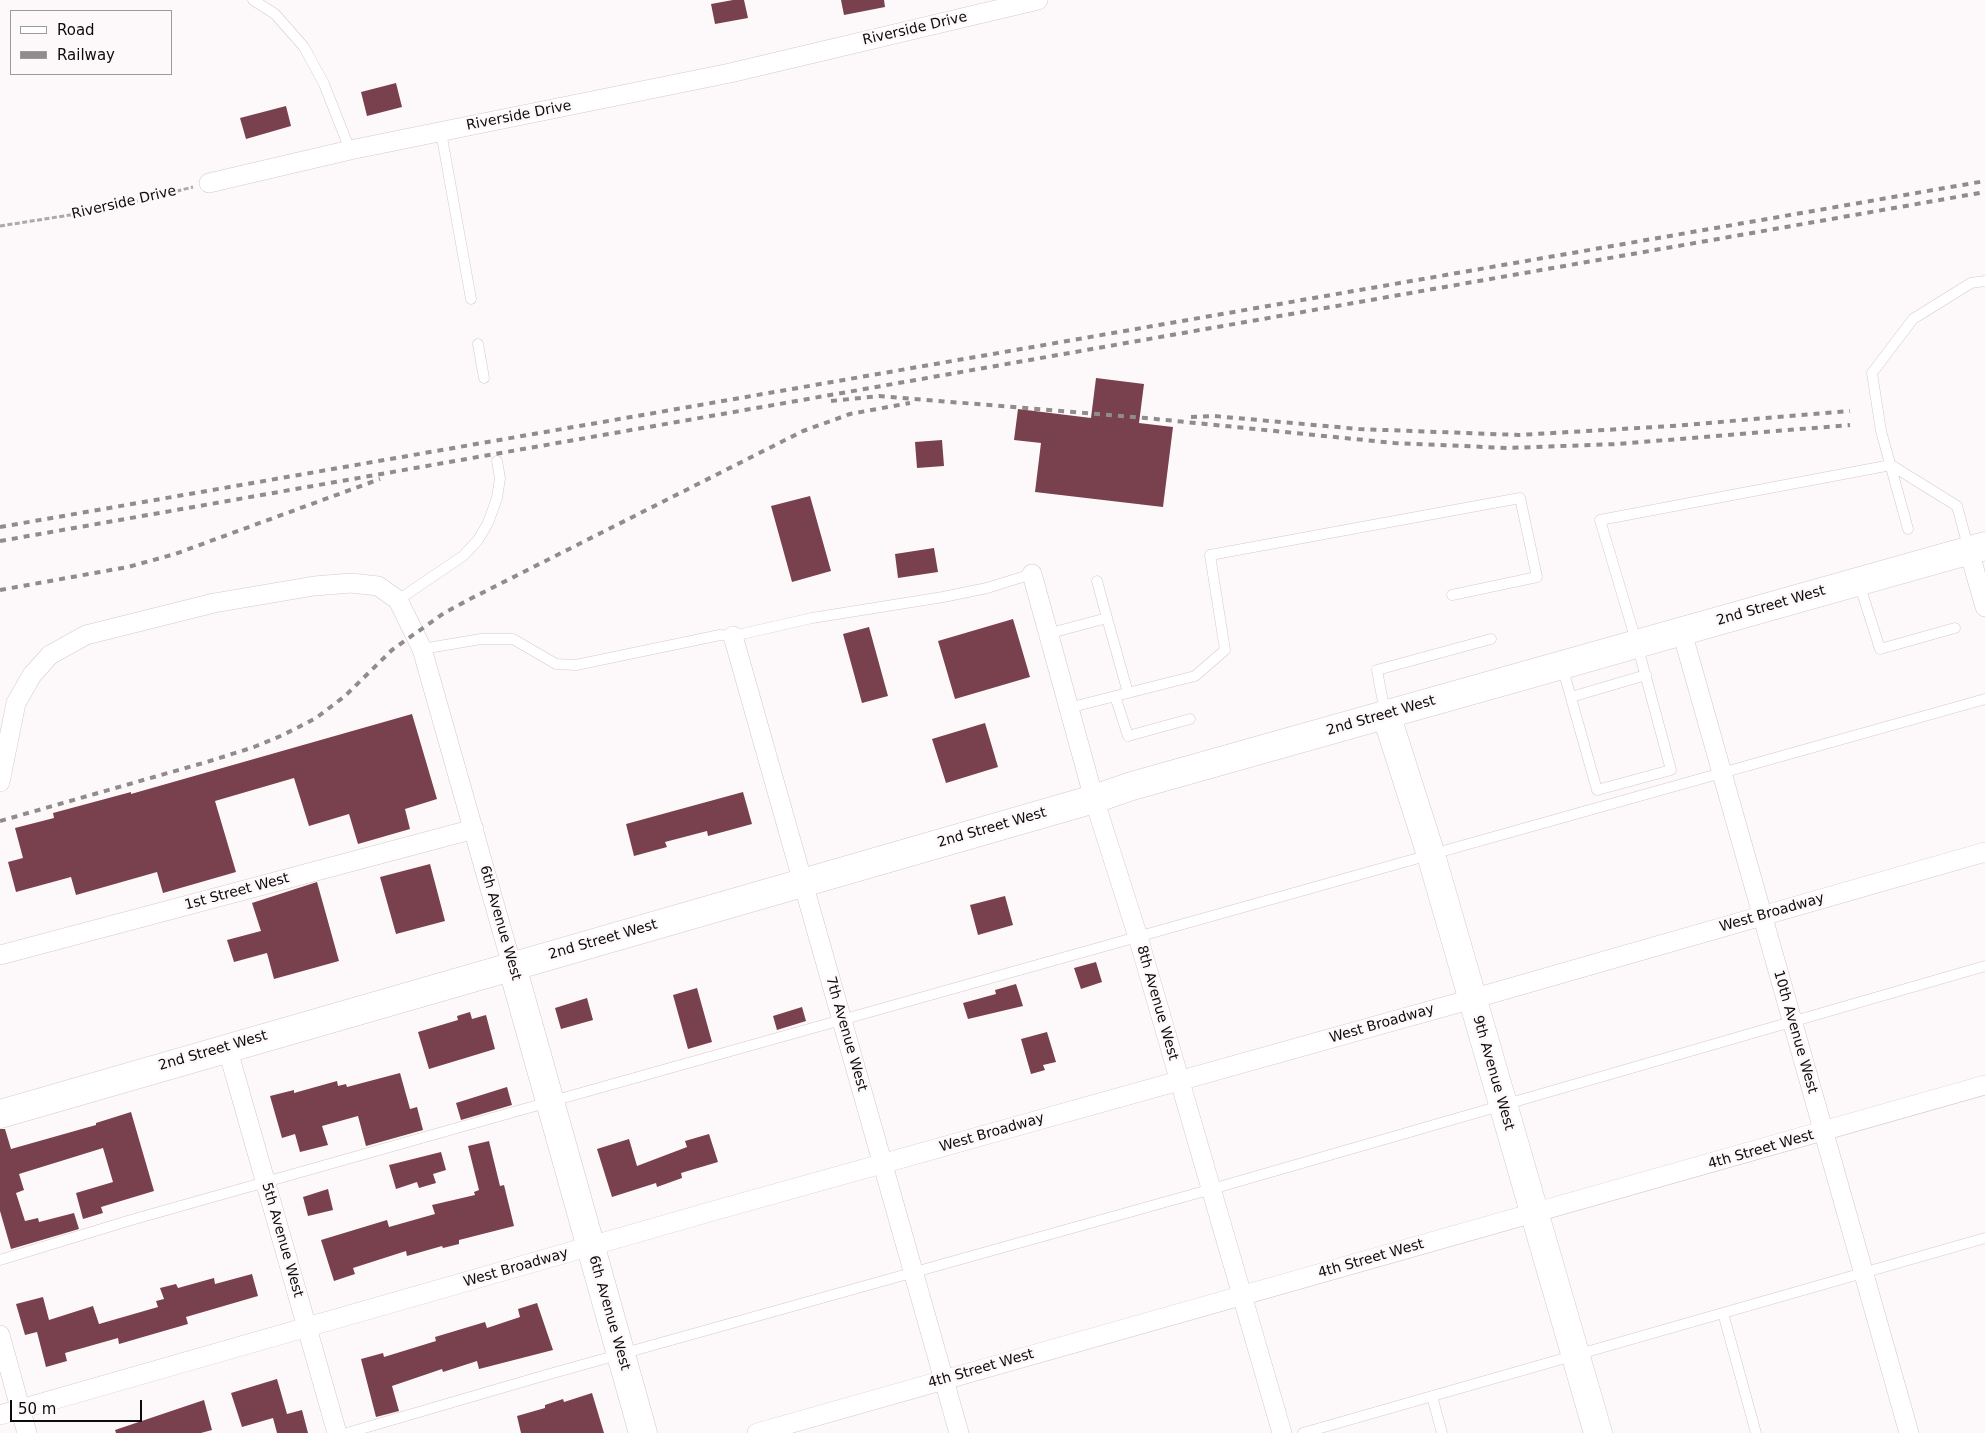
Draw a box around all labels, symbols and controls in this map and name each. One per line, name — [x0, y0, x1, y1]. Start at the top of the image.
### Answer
street label: Riverside Drive — [861, 9, 969, 49]
legend — [10, 10, 172, 75]
text: Road — [57, 21, 95, 39]
text: Railway — [57, 46, 115, 64]
street label: Riverside Drive — [465, 98, 573, 134]
street label: Riverside Drive — [70, 183, 178, 223]
street label: 2nd Street West — [1715, 582, 1827, 630]
street label: 2nd Street West — [1325, 692, 1437, 740]
street label: 2nd Street West — [936, 804, 1048, 852]
street label: 6th Avenue West — [476, 864, 524, 982]
street label: 1st Street West — [183, 870, 291, 914]
street label: West Broadway — [1718, 890, 1826, 936]
street label: 2nd Street West — [547, 916, 659, 964]
street label: 8th Avenue West — [1133, 944, 1181, 1062]
street label: 10th Avenue West — [1769, 968, 1821, 1096]
street label: 7th Avenue West — [822, 975, 870, 1093]
street label: West Broadway — [1328, 1001, 1436, 1047]
street label: 9th Avenue West — [1469, 1014, 1517, 1132]
street label: 2nd Street West — [157, 1027, 269, 1075]
street label: West Broadway — [938, 1110, 1046, 1156]
street label: 4th Street West — [1706, 1127, 1816, 1173]
street label: 5th Avenue West — [258, 1181, 306, 1299]
street label: 4th Street West — [1316, 1236, 1426, 1282]
street label: West Broadway — [462, 1245, 570, 1291]
street label: 6th Avenue West — [585, 1254, 633, 1372]
street label: 4th Street West — [926, 1346, 1036, 1392]
scale bar — [12, 1390, 145, 1422]
text: 50 m — [18, 1400, 56, 1418]

